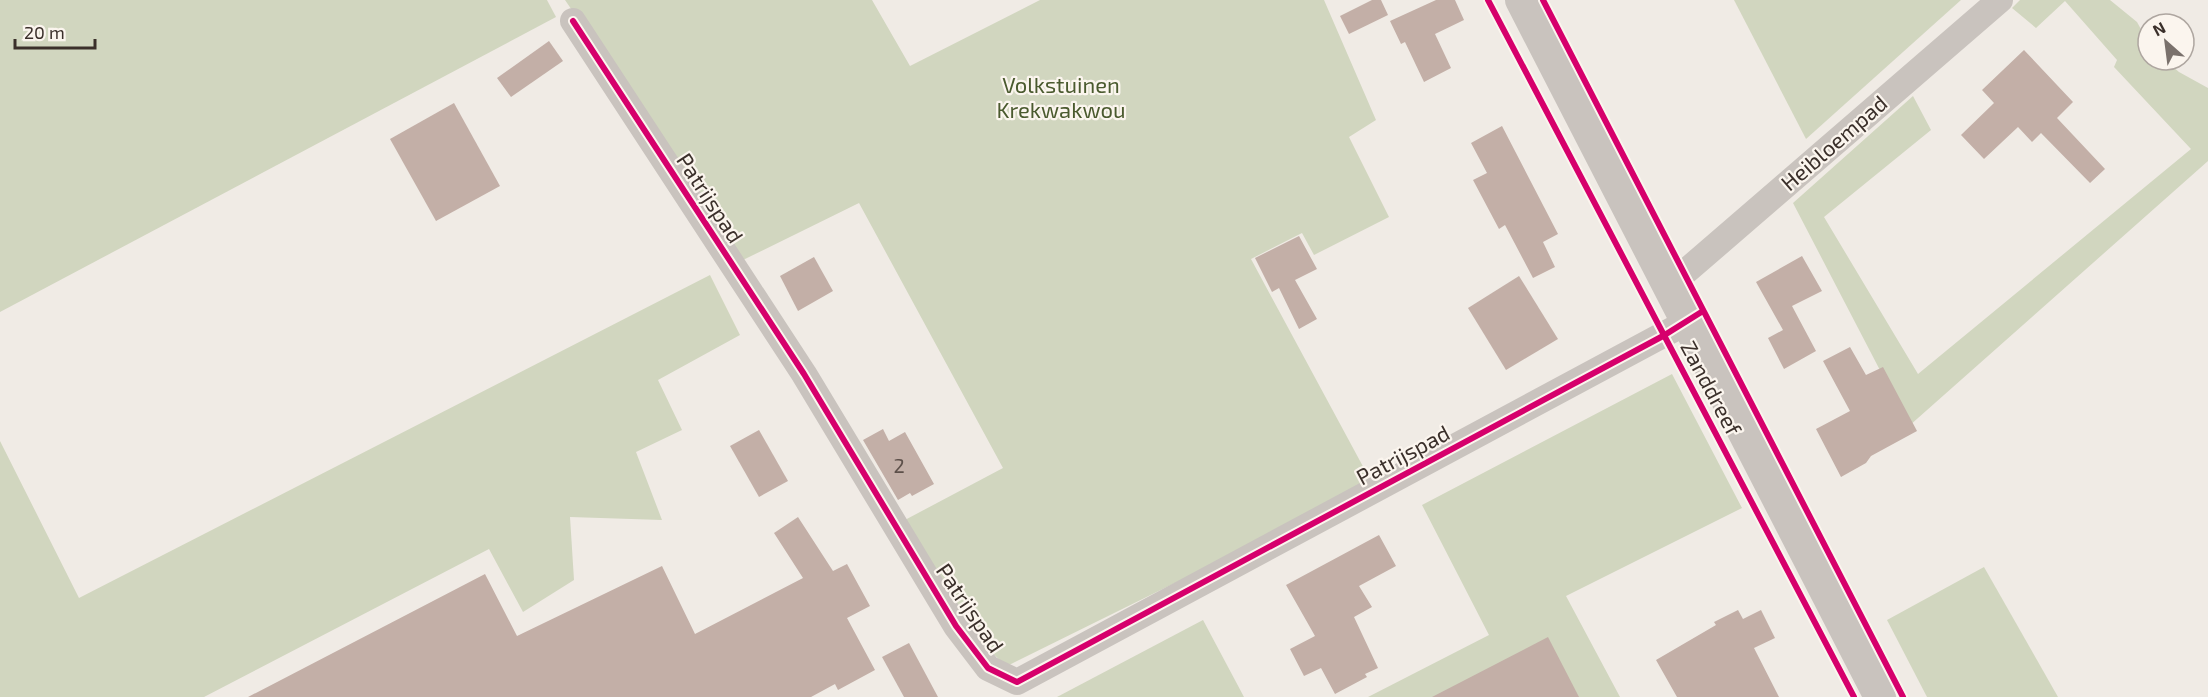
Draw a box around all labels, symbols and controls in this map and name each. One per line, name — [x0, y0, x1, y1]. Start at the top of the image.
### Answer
scale bar — [15, 12, 94, 50]
north arrow — [2136, 12, 2196, 72]
text: N — [2149, 17, 2168, 39]
text: 20 m — [24, 21, 65, 43]
park label: Volkstuinen Krekwakwou — [997, 71, 1126, 122]
street label: Heibloempad — [1775, 89, 1892, 195]
street label: Patrijspad — [671, 148, 749, 248]
street label: Zanddreef — [1676, 336, 1748, 440]
street label: Patrijspad — [1352, 419, 1454, 490]
house number: 2 — [893, 453, 905, 477]
street label: Patrijspad — [931, 558, 1010, 657]

